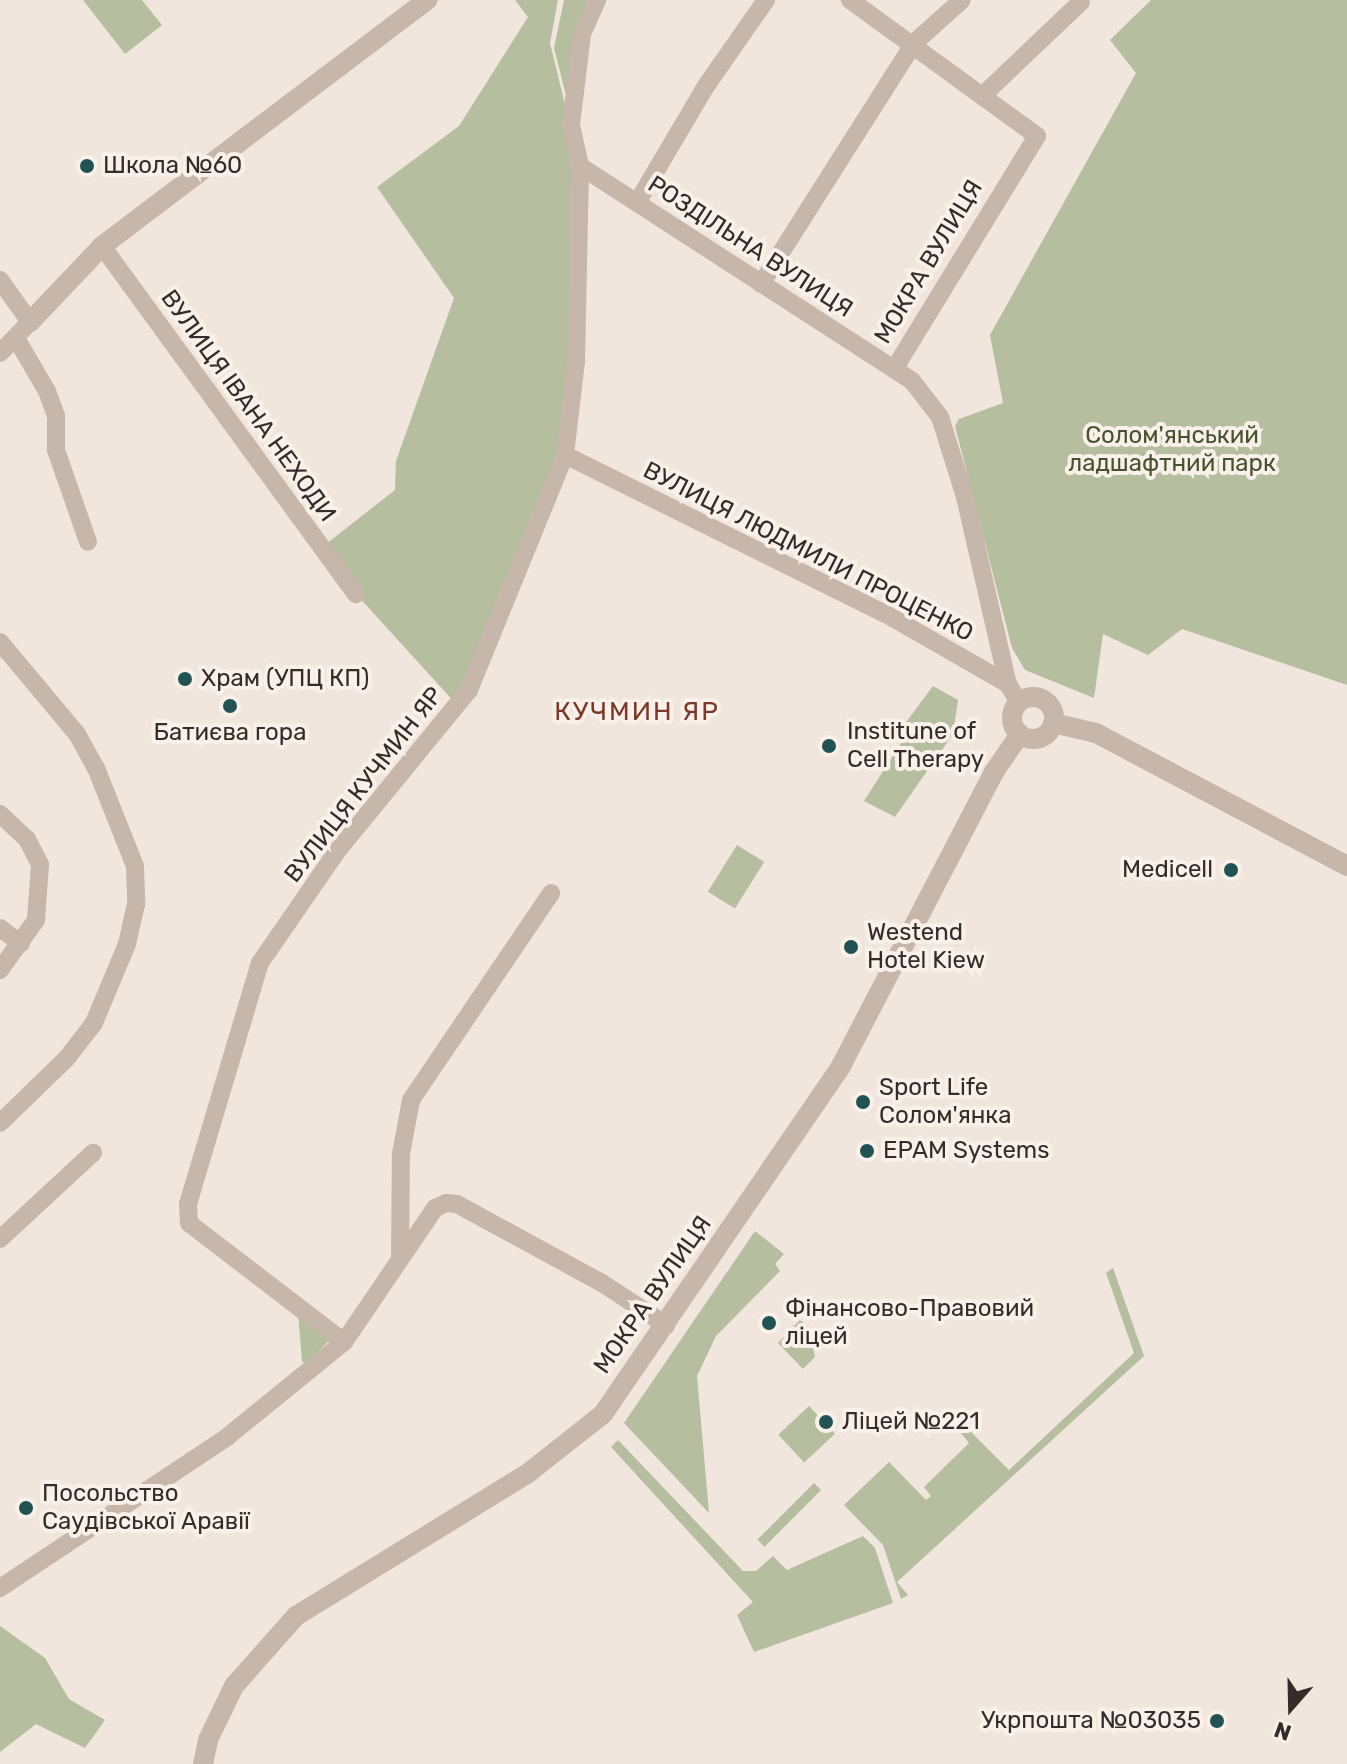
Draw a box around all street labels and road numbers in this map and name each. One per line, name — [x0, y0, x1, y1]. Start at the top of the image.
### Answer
street label: РОЗДІЛЬНА ВУЛИЦЯ — [642, 170, 858, 324]
street label: МОКРА ВУЛИЦЯ — [869, 175, 989, 349]
street label: ВУЛИЦЯ ІВАНА НЕХОДИ — [154, 285, 342, 527]
street label: ВУЛИЦЯ ЛЮДМИЛИ ПРОЦЕНКО — [638, 456, 978, 648]
street label: ВУЛИЦЯ КУЧМИН ЯР — [279, 682, 449, 888]
street label: МОКРА ВУЛИЦЯ — [588, 1211, 718, 1379]

